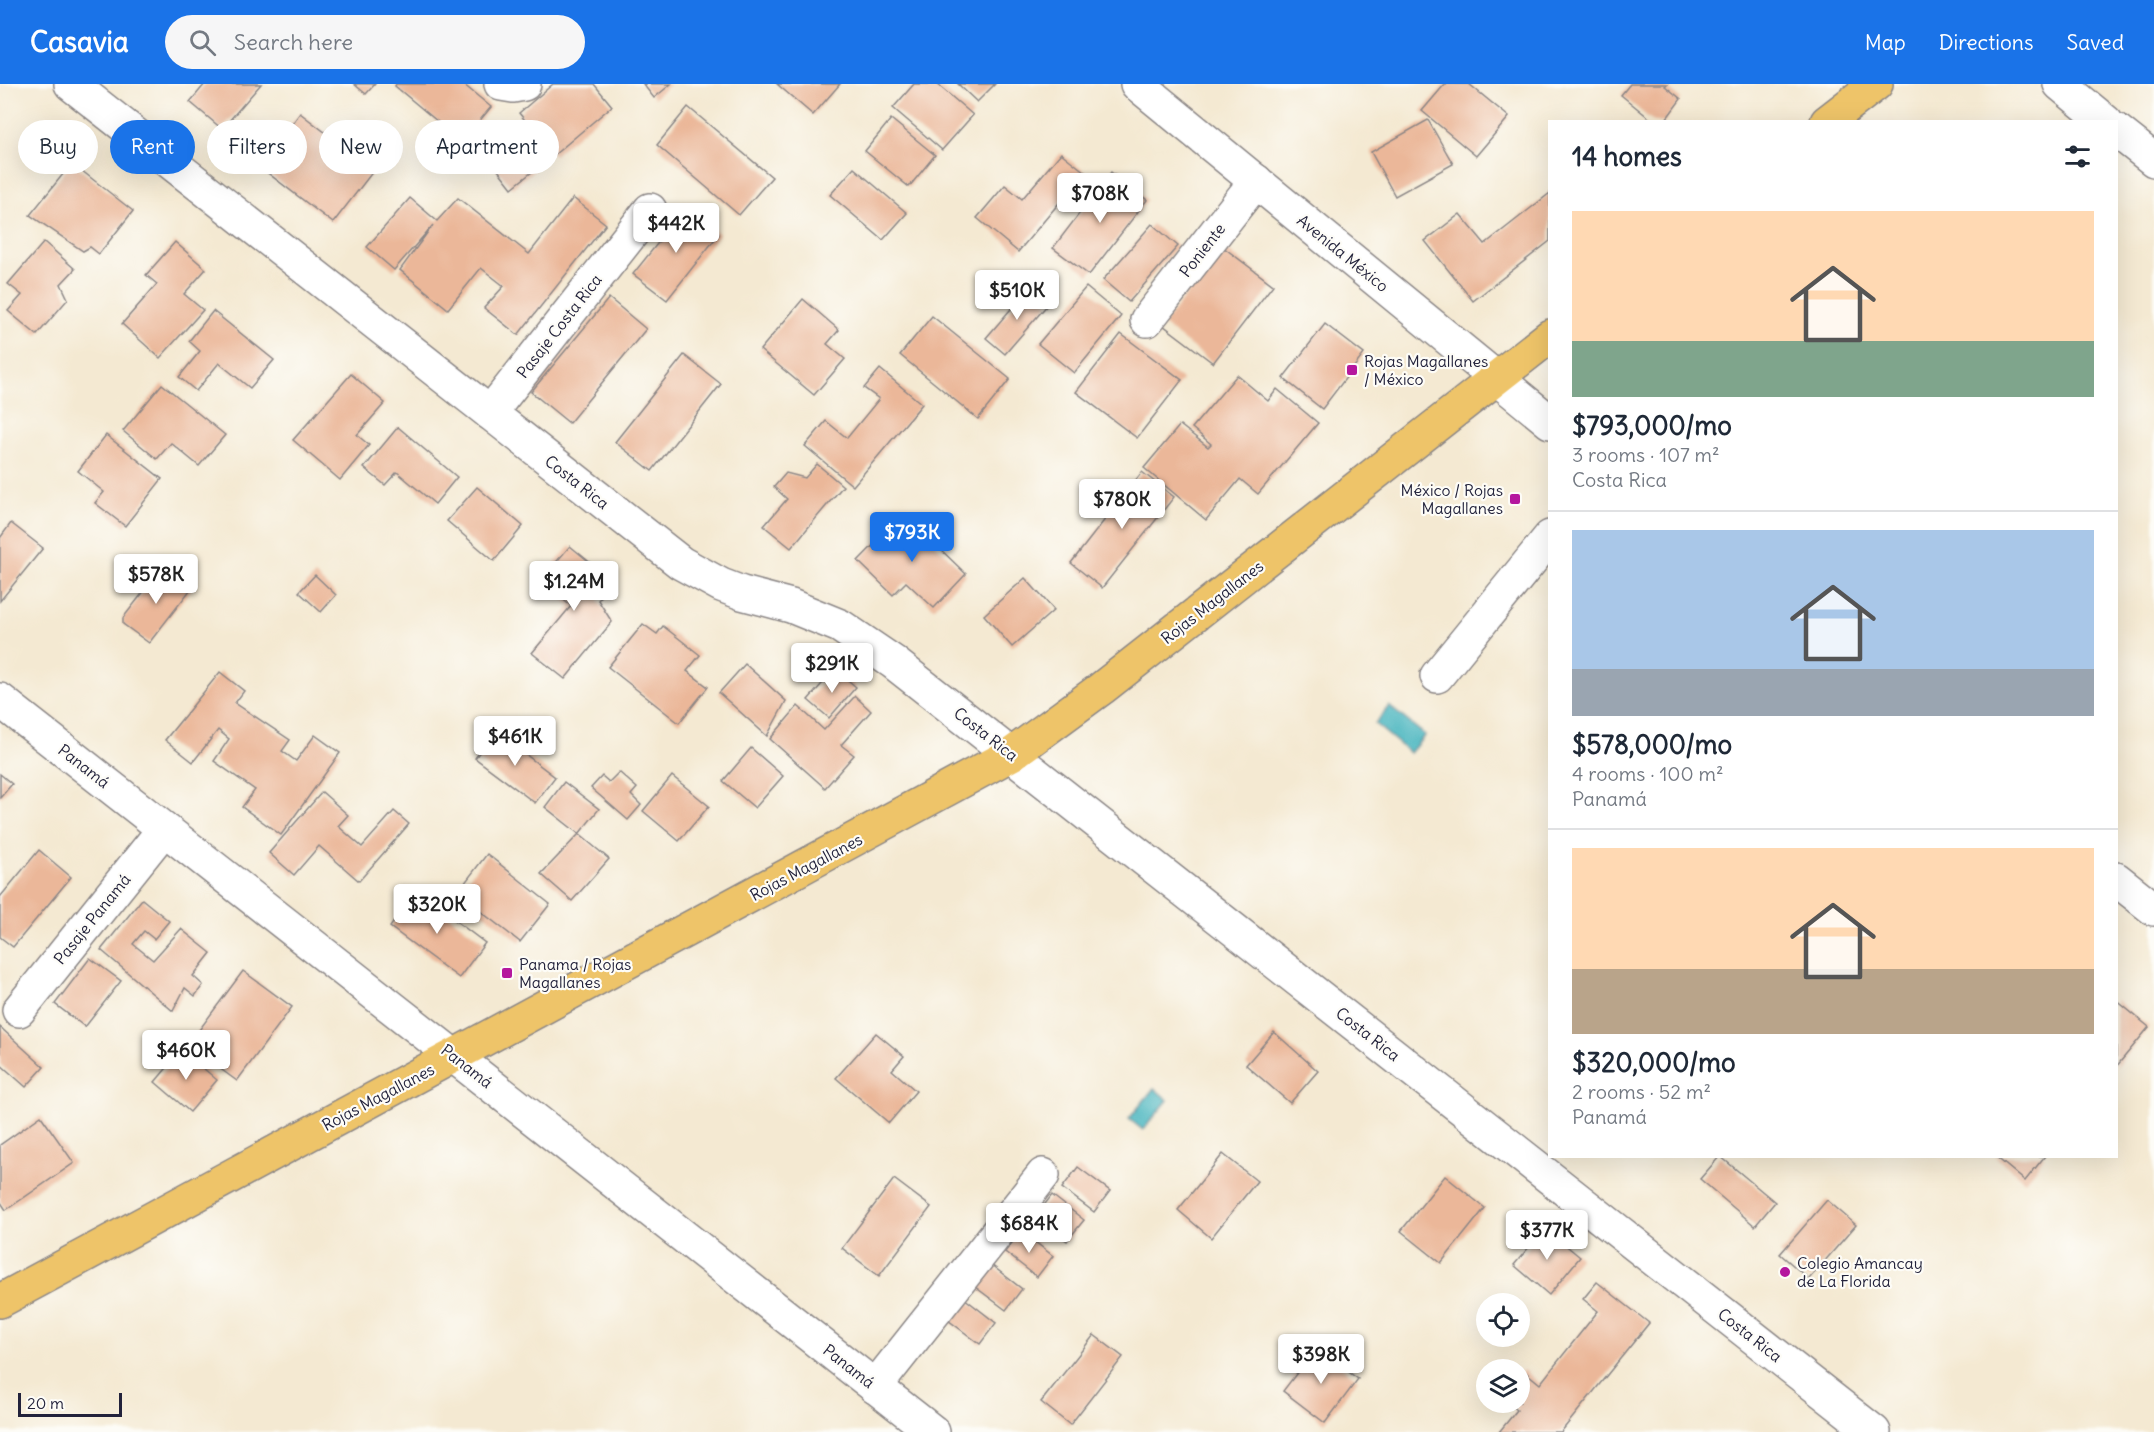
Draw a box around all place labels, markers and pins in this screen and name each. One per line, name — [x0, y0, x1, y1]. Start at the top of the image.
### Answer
pin: $708K — [1058, 173, 1142, 224]
pin: $442K — [634, 203, 718, 254]
pin: $510K — [975, 270, 1059, 321]
place label: Rojas Magallanes / México — [1364, 351, 1488, 389]
marker: Rojas Magallanes / México — [1345, 363, 1359, 377]
pin: $780K — [1080, 479, 1164, 530]
place label: México / Rojas Magallanes — [1401, 480, 1503, 518]
marker: México / Rojas Magallanes — [1508, 492, 1522, 506]
pin: $793K — [870, 512, 954, 563]
pin: $578K — [114, 554, 198, 605]
pin: $1.24M — [525, 561, 623, 612]
pin: $291K — [790, 643, 874, 694]
pin: $461K — [473, 716, 557, 767]
pin: $320K — [395, 884, 479, 935]
place label: Panama / Rojas Magallanes — [519, 954, 631, 992]
marker: Panama / Rojas Magallanes — [500, 966, 514, 980]
pin: $460K — [144, 1030, 228, 1081]
pin: $684K — [987, 1203, 1071, 1254]
pin: $377K — [1505, 1210, 1589, 1261]
place label: Colegio Amancay de La Florida — [1797, 1253, 1923, 1291]
marker: Colegio Amancay de La Florida — [1778, 1265, 1792, 1279]
pin: $398K — [1279, 1334, 1363, 1385]

